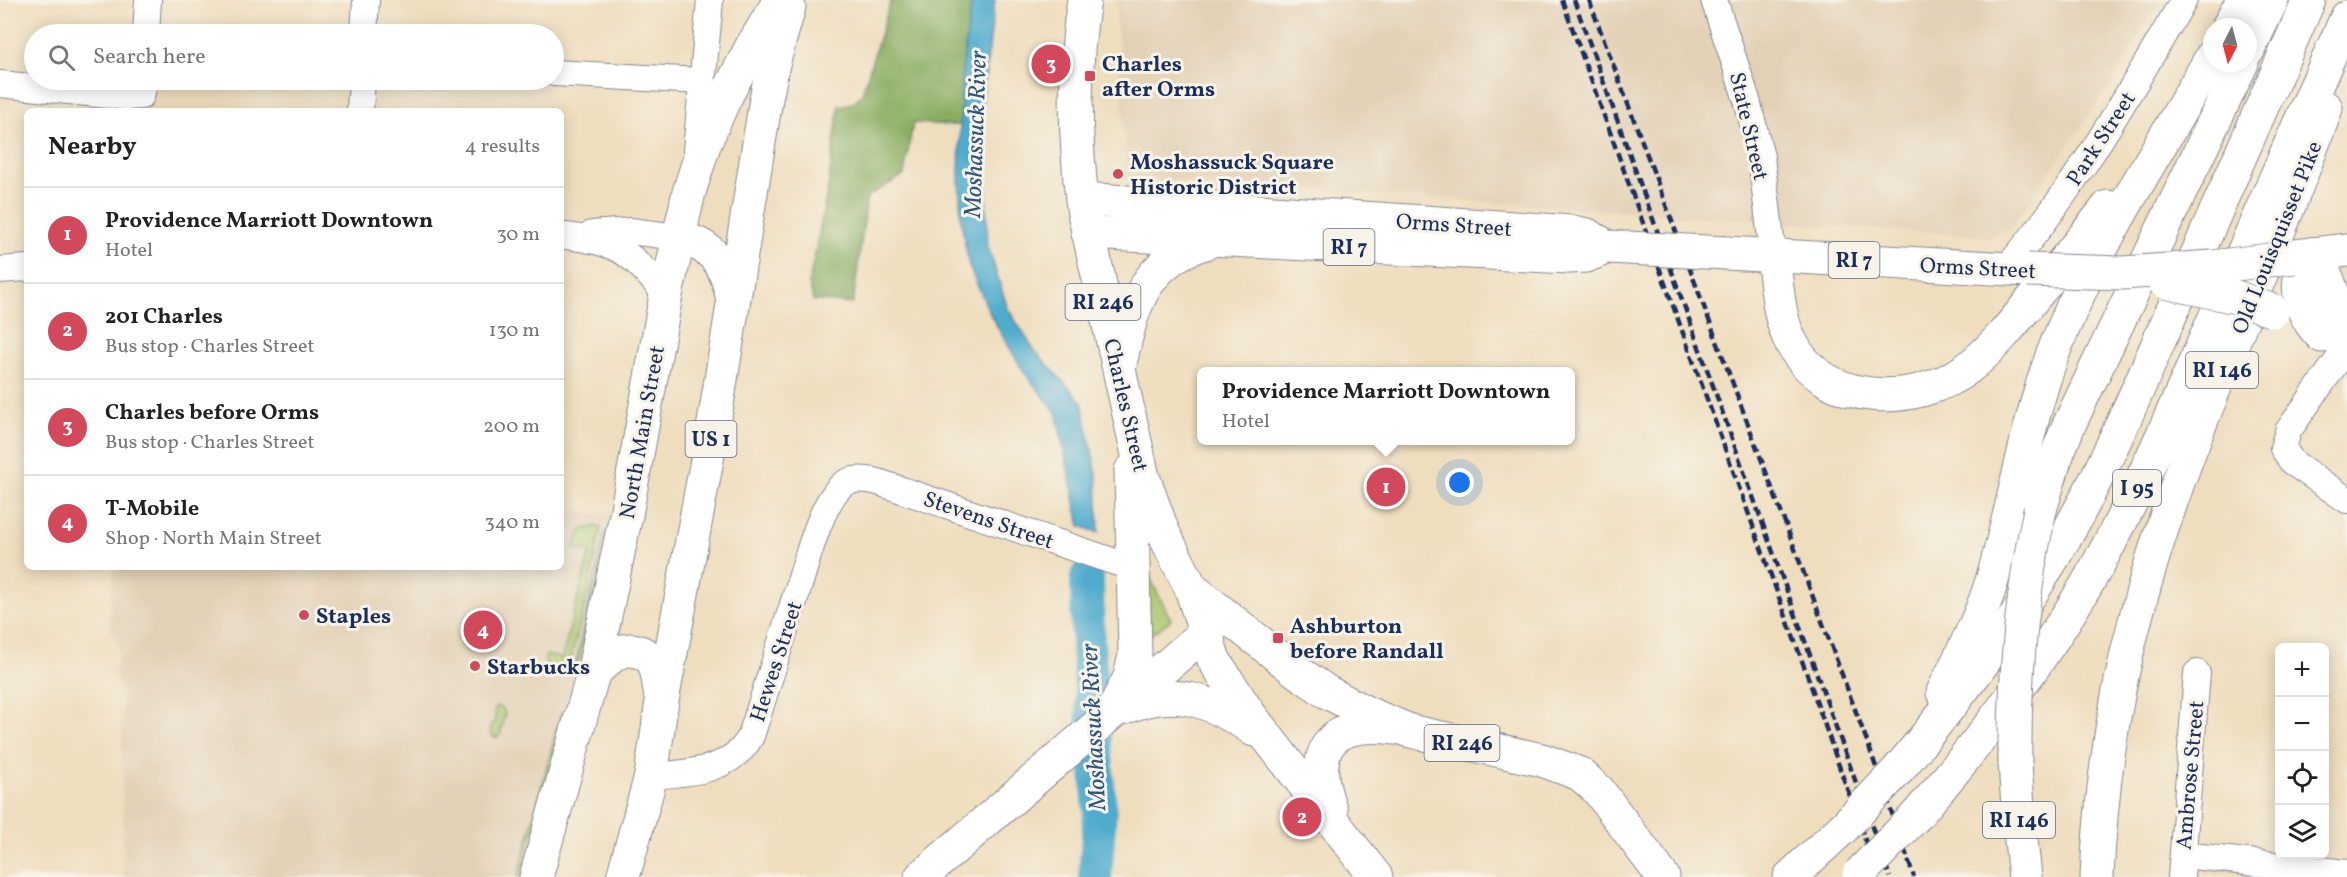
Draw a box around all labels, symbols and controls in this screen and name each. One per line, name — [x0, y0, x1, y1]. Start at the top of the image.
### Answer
north arrow — [2203, 18, 2257, 72]
search box — [24, 24, 564, 90]
icon: search — [45, 41, 78, 74]
text: Search here — [93, 42, 206, 73]
pin: 3 — [1032, 42, 1070, 86]
water label: Moshassuck River — [957, 49, 997, 219]
place label: Charles after Orms — [1102, 50, 1215, 106]
marker: Charles after Orms — [1083, 69, 1097, 83]
street label: State Street — [1720, 69, 1775, 184]
street label: Park Street — [2060, 86, 2144, 193]
text: Nearby — [48, 129, 137, 165]
text: 4 results — [465, 133, 540, 161]
street label: Old Louisquisset Pike — [2225, 137, 2331, 339]
place label: Moshassuck Square Historic District — [1130, 148, 1334, 204]
marker: Moshassuck Square Historic District — [1111, 167, 1125, 181]
text: Providence Marriott Downtown — [105, 206, 433, 237]
street label: Orms Street — [1395, 207, 1513, 246]
text: 1 — [63, 221, 72, 249]
text: 30 m — [496, 221, 540, 249]
road number: RI 7 — [1324, 229, 1374, 265]
text: Hotel — [105, 237, 153, 265]
road number: RI 7 — [1828, 242, 1880, 278]
street label: Orms Street — [1919, 251, 2037, 288]
road number: RI 246 — [1066, 284, 1140, 320]
text: 201 Charles — [105, 302, 223, 333]
text: 2 — [62, 317, 73, 345]
text: 130 m — [489, 317, 540, 345]
text: Bus stop · Charles Street — [105, 333, 314, 361]
street label: Charles Street — [1094, 336, 1155, 476]
street label: North Main Street — [613, 343, 674, 522]
road number: RI 146 — [2186, 352, 2258, 388]
popup — [1197, 367, 1575, 445]
text: Providence Marriott Downtown — [1222, 377, 1550, 408]
text: Charles before Orms — [105, 398, 319, 429]
text: Hotel — [1222, 408, 1270, 436]
text: 3 — [62, 413, 73, 441]
text: 200 m — [483, 413, 540, 441]
road number: US 1 — [686, 421, 736, 457]
text: Bus stop · Charles Street — [105, 429, 314, 457]
pin: 1 — [1366, 464, 1406, 510]
your location — [1445, 468, 1474, 497]
road number: I 95 — [2113, 470, 2161, 506]
street label: Stevens Street — [919, 485, 1058, 558]
text: T-Mobile — [105, 494, 199, 525]
text: 4 — [61, 509, 74, 537]
text: 340 m — [484, 509, 540, 537]
text: Shop · North Main Street — [105, 525, 322, 553]
street label: Hewes Street — [743, 597, 812, 726]
place label: Staples — [316, 602, 391, 633]
marker: Staples — [297, 608, 311, 622]
pin: 4 — [464, 608, 502, 652]
place label: Ashburton before Randall — [1290, 612, 1444, 668]
marker: Ashburton before Randall — [1271, 631, 1285, 645]
water label: Moshassuck River — [1074, 641, 1116, 812]
map controls — [2275, 643, 2329, 859]
button: + — [2275, 643, 2329, 697]
place label: Starbucks — [487, 653, 590, 684]
marker: Starbucks — [468, 659, 482, 673]
button: − — [2275, 697, 2329, 751]
street label: Ambrose Street — [2170, 699, 2213, 851]
road number: RI 246 — [1424, 725, 1500, 761]
button: locate — [2275, 751, 2329, 805]
pin: 2 — [1282, 794, 1322, 840]
road number: RI 146 — [1983, 802, 2055, 838]
button: layers — [2275, 805, 2329, 859]

